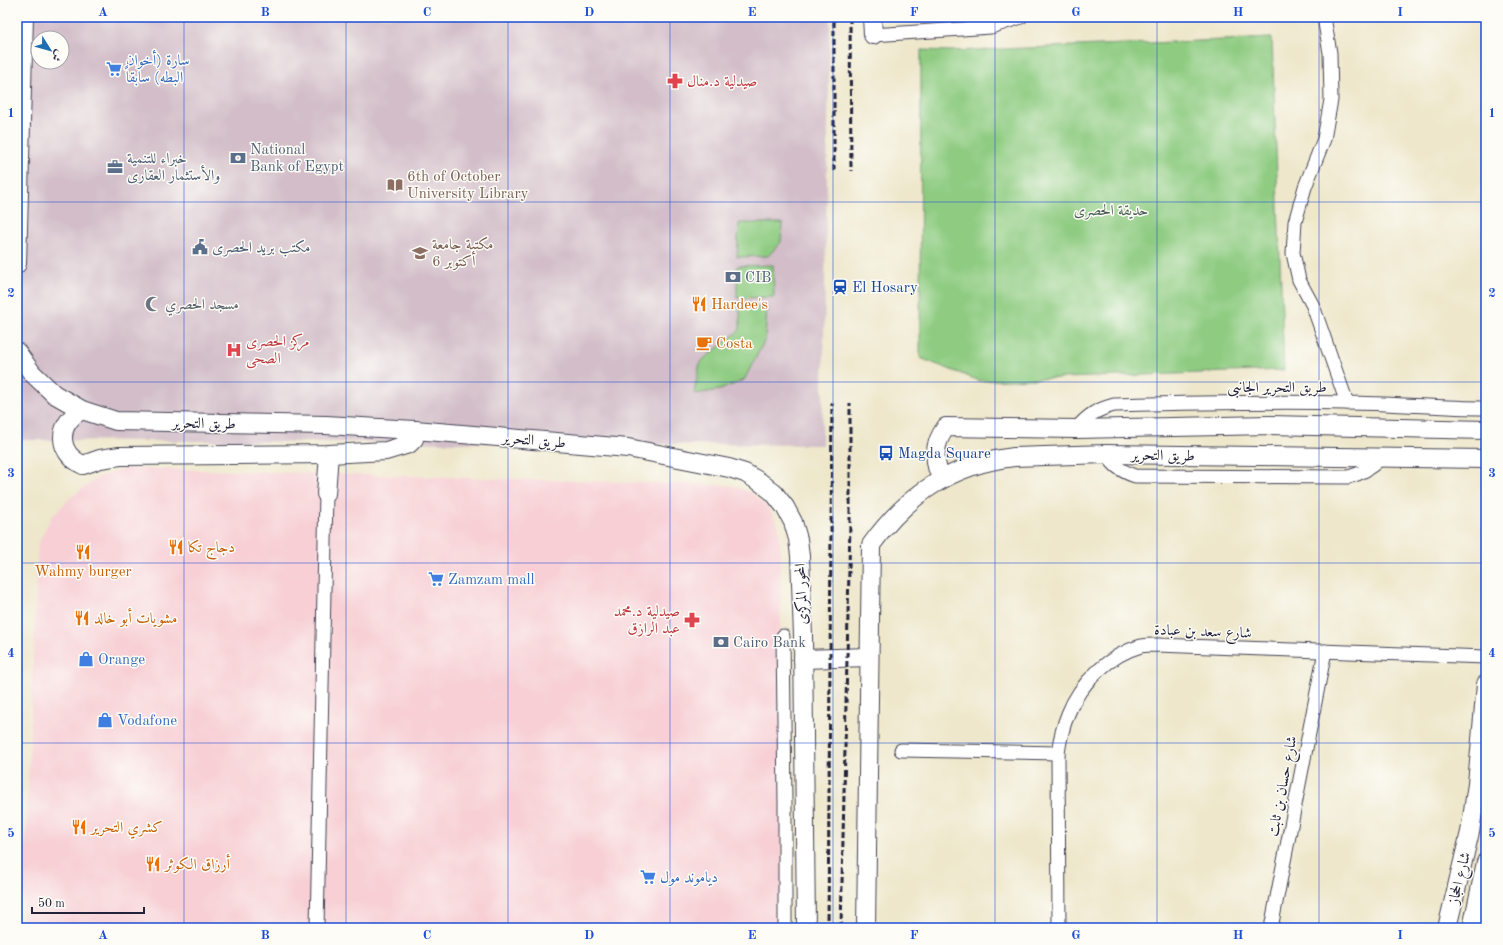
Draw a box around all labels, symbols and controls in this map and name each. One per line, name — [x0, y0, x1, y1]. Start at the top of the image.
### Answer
text: A — [98, 6, 108, 19]
text: B — [260, 6, 270, 19]
text: C — [423, 6, 431, 19]
text: D — [584, 6, 594, 19]
text: E — [748, 6, 757, 19]
text: F — [910, 6, 919, 19]
text: G — [1071, 6, 1081, 19]
text: H — [1233, 6, 1244, 19]
text: I — [1397, 6, 1403, 19]
north arrow — [30, 30, 70, 70]
text: ش — [49, 47, 64, 63]
place label: سارة (أخوان البطه) سابقاً — [124, 49, 190, 86]
supermarket icon: سارة (أخوان البطه) سابقاً — [105, 60, 123, 78]
pharmacy icon: صيدلية د.منال — [666, 72, 684, 90]
place label: صيدلية د.منال — [687, 75, 757, 90]
text: 1 — [7, 107, 15, 120]
text: 1 — [1488, 107, 1496, 120]
place label: National Bank of Egypt — [250, 143, 344, 175]
bank icon: National Bank of Egypt — [229, 149, 247, 167]
place label: خبراء للتنمية والأستثمار العقارى — [127, 152, 220, 184]
office icon: خبراء للتنمية والأستثمار العقارى — [106, 158, 124, 176]
place label: 6th of October University Library — [407, 170, 529, 202]
library icon: 6th of October University Library — [386, 176, 404, 194]
park label: حديقة الحصرى — [1074, 204, 1148, 220]
place label: مكتبة جامعة 6 أكتوبر — [432, 236, 493, 270]
public building icon: مكتب بريد الحصرى — [191, 238, 209, 256]
place label: مكتب بريد الحصرى — [212, 239, 310, 257]
school or university icon: مكتبة جامعة 6 أكتوبر — [411, 244, 429, 262]
bank icon: CIB — [724, 268, 742, 286]
place label: CIB — [745, 271, 771, 286]
station icon: El Hosary — [831, 278, 849, 296]
place label: El Hosary — [852, 281, 918, 296]
text: 2 — [7, 287, 15, 300]
text: 2 — [1488, 287, 1496, 300]
mosque icon: مسجد الحصري — [144, 295, 162, 313]
restaurant icon: Hardee's — [690, 295, 708, 313]
place label: مسجد الحصري — [165, 298, 239, 316]
place label: Hardee's — [711, 298, 768, 313]
place label: مركز الحصرى الصحى — [246, 333, 309, 369]
cafe icon: Costa — [695, 334, 713, 352]
place label: Costa — [716, 337, 753, 352]
hospital icon: مركز الحصرى الصحى — [225, 341, 243, 359]
street label: طريق التحرير الجانبى — [1227, 381, 1327, 398]
street label: طريق التحرير — [170, 416, 236, 434]
street label: طريق التحرير — [499, 431, 566, 453]
bus stop icon: Magda Square — [877, 444, 895, 462]
place label: Magda Square — [898, 447, 991, 462]
street label: طريق التحرير — [1129, 448, 1195, 466]
text: 3 — [7, 467, 15, 480]
text: 3 — [1488, 467, 1496, 480]
restaurant icon: دجاج تكا — [167, 538, 185, 556]
place label: دجاج تكا — [188, 539, 235, 560]
restaurant icon: Wahmy burger — [74, 543, 92, 561]
street label: المحور المركزى — [792, 563, 812, 625]
place label: Wahmy burger — [34, 565, 132, 580]
supermarket icon: Zamzam mall — [427, 570, 445, 588]
place label: Zamzam mall — [448, 573, 535, 588]
place label: صيدلية د.محمد عبد الرازق — [614, 605, 680, 637]
place label: مشويات أبو خالد — [94, 607, 177, 627]
restaurant icon: مشويات أبو خالد — [73, 609, 91, 627]
pharmacy icon: صيدلية د.محمد عبد الرازق — [683, 611, 701, 629]
street label: شارع سعد بن عبادة — [1154, 623, 1252, 646]
bank icon: Cairo Bank — [712, 633, 730, 651]
place label: Cairo Bank — [733, 636, 806, 651]
text: 4 — [7, 647, 15, 660]
text: 4 — [1488, 647, 1496, 660]
shop icon: Orange — [77, 650, 95, 668]
place label: Orange — [98, 653, 145, 668]
shop icon: Vodafone — [96, 711, 114, 729]
place label: Vodafone — [117, 714, 177, 729]
street label: شارع حسان بن ثابت — [1266, 735, 1304, 838]
restaurant icon: كشري التحرير — [70, 818, 88, 836]
place label: كشري التحرير — [89, 820, 163, 839]
text: 5 — [7, 827, 15, 840]
text: 5 — [1488, 827, 1496, 840]
street label: شارع الحجاز — [1445, 851, 1478, 909]
place label: أرزاق الكوثر — [163, 853, 230, 873]
restaurant icon: أرزاق الكوثر — [144, 855, 162, 873]
supermarket icon: دياموند مول — [639, 868, 657, 886]
place label: دياموند مول — [660, 871, 718, 886]
scale bar — [32, 889, 144, 915]
text: 50 m — [38, 897, 65, 910]
text: A — [98, 929, 108, 942]
text: B — [260, 929, 270, 942]
text: C — [423, 929, 431, 942]
text: D — [584, 929, 594, 942]
text: E — [748, 929, 757, 942]
text: F — [910, 929, 919, 942]
text: G — [1071, 929, 1081, 942]
text: H — [1233, 929, 1244, 942]
text: I — [1397, 929, 1403, 942]

